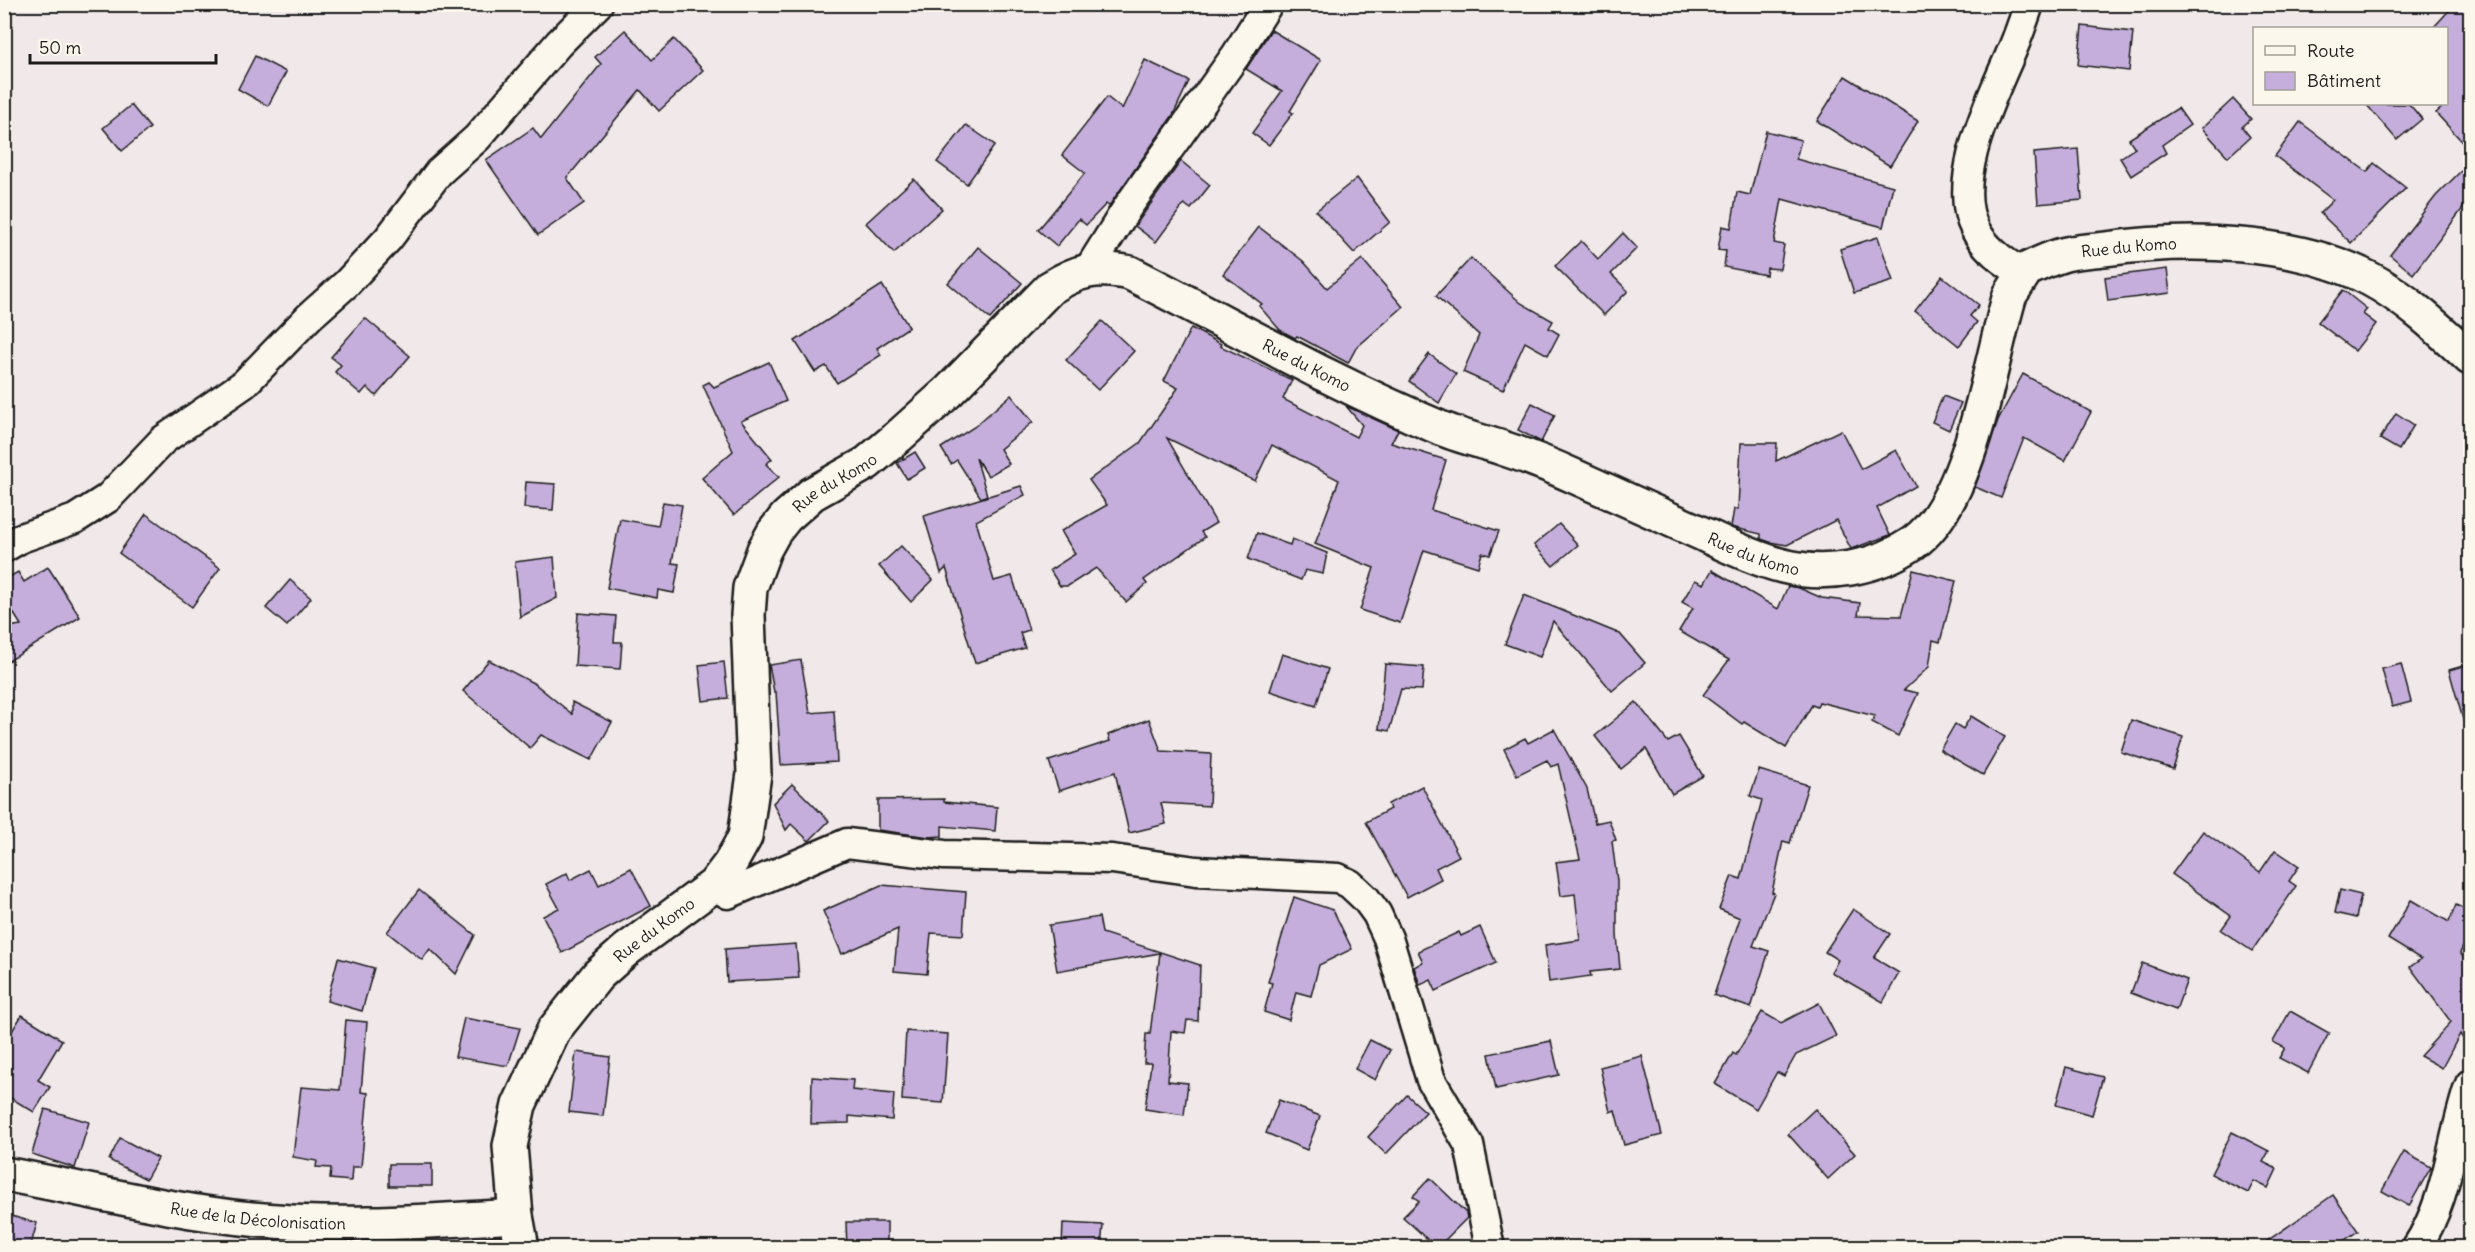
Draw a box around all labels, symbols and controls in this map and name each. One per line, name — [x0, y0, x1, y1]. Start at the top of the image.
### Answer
scale bar — [30, 27, 216, 65]
legend — [2253, 27, 2448, 105]
text: 50 m — [39, 36, 81, 59]
text: Route — [2307, 39, 2355, 62]
text: Bâtiment — [2307, 69, 2381, 92]
street label: Rue du Komo — [2080, 233, 2177, 261]
street label: Rue du Komo — [1259, 334, 1354, 396]
street label: Rue du Komo — [788, 449, 881, 517]
street label: Rue du Komo — [1705, 528, 1801, 579]
street label: Rue du Komo — [609, 893, 698, 967]
street label: Rue de la Décolonisation — [169, 1198, 346, 1233]

